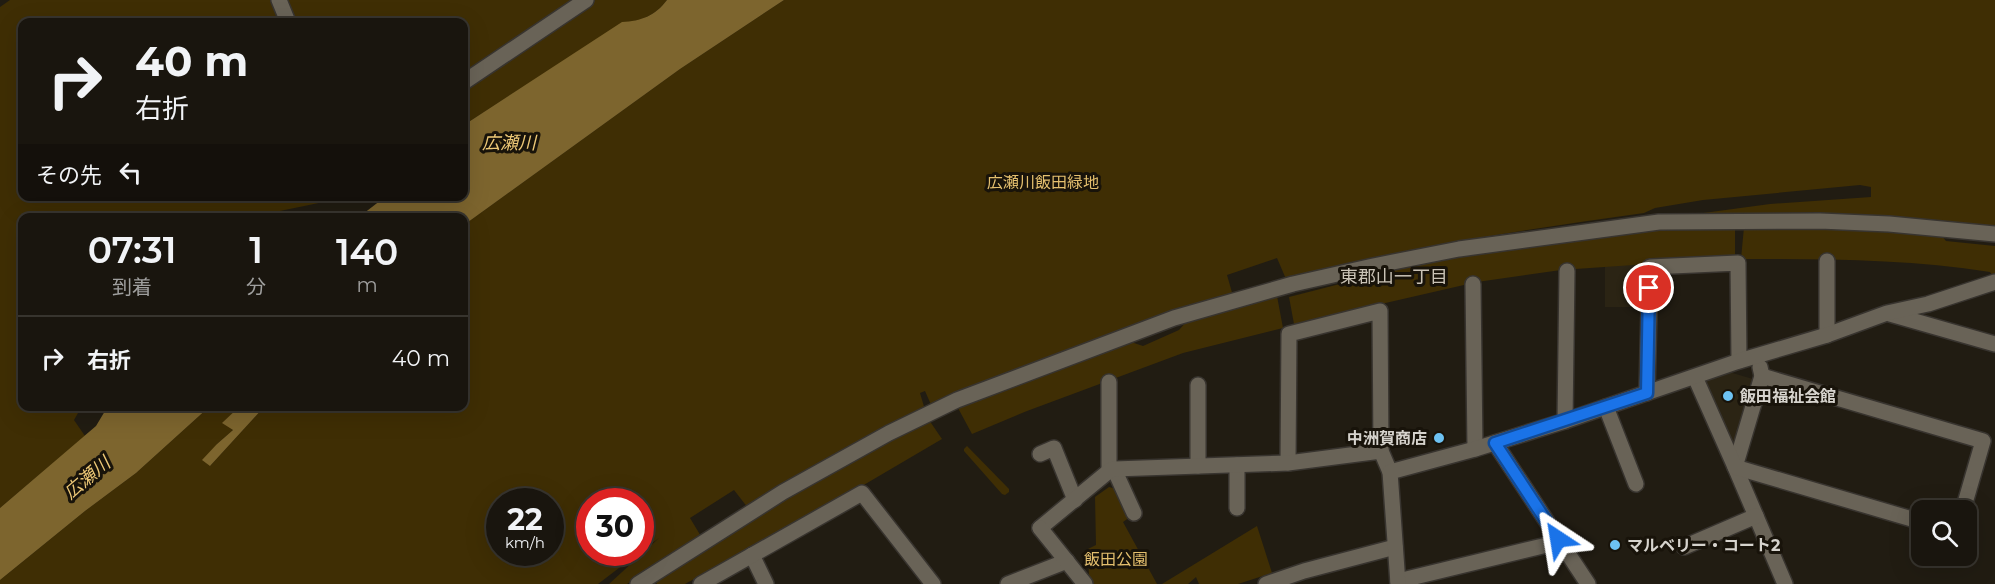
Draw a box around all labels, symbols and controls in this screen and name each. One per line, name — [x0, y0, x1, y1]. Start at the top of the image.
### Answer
text: 40 m — [135, 35, 248, 87]
icon: right — [36, 42, 114, 120]
text: 右折 — [135, 92, 189, 125]
water label: 広瀬川 — [482, 132, 538, 154]
icon: left — [114, 156, 147, 189]
text: その先 — [36, 162, 102, 189]
park label: 広瀬川飯田緑地 — [987, 173, 1099, 192]
text: 07:31 — [88, 228, 176, 272]
text: 1 — [249, 228, 263, 272]
text: 140 — [336, 230, 398, 274]
pin — [1623, 262, 1674, 313]
district label: 東郡山一丁目 — [1340, 266, 1448, 288]
icon: arrive — [1632, 271, 1665, 304]
text: m — [356, 273, 378, 297]
text: 到着 — [112, 275, 152, 299]
text: 分 — [246, 275, 266, 299]
icon: right — [36, 342, 69, 375]
text: 40 m — [392, 345, 450, 372]
text: 右折 — [87, 347, 131, 374]
place label: 飯田福祉会館 — [1739, 387, 1836, 406]
marker: 飯田福祉会館 — [1721, 389, 1735, 403]
place label: 中洲賀商店 — [1347, 429, 1427, 448]
marker: 中洲賀商店 — [1432, 431, 1446, 445]
water label: 広瀬川 — [59, 451, 116, 504]
speed limit sign: 30 — [576, 488, 654, 566]
map controls — [1911, 500, 1977, 566]
button: search — [1911, 500, 1977, 566]
text: 22 — [507, 501, 543, 538]
position arrow — [1526, 507, 1590, 571]
text: km/h — [505, 533, 545, 552]
place label: マルベリー・コート2 — [1627, 536, 1780, 555]
marker: マルベリー・コート2 — [1608, 538, 1622, 552]
park label: 飯田公園 — [1084, 550, 1148, 569]

